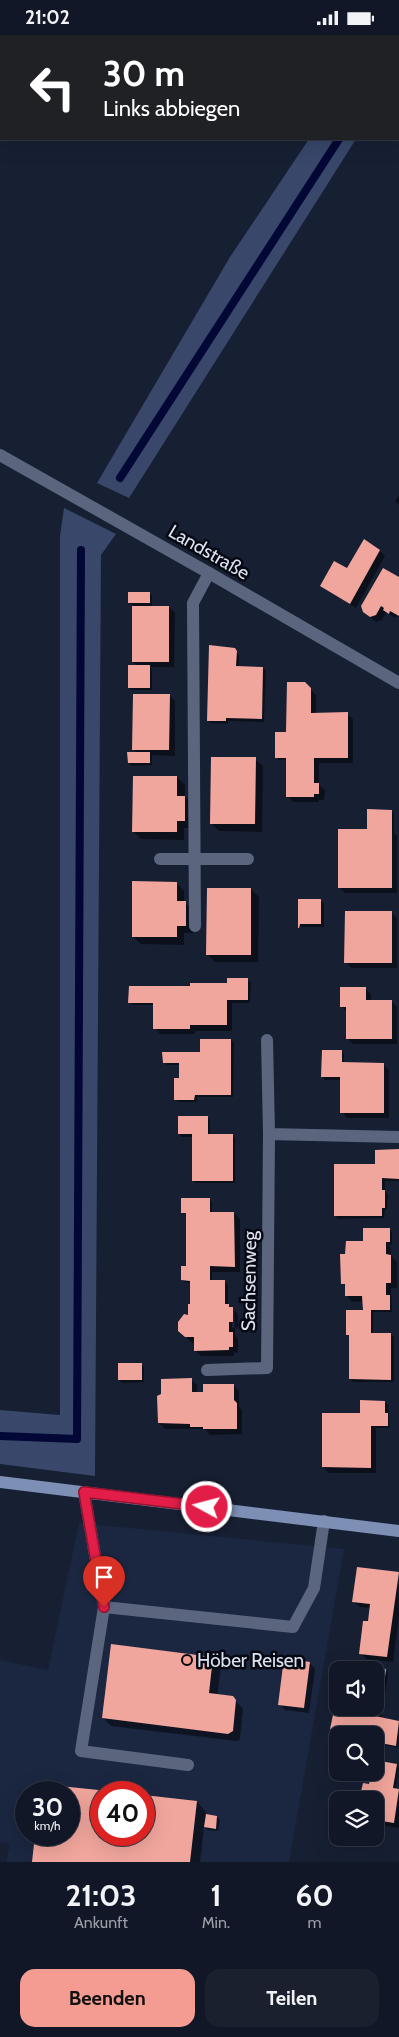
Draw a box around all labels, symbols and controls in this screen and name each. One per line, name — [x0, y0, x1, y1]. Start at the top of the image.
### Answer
text: 21:02 — [25, 6, 70, 29]
text: 30 m — [103, 52, 185, 95]
icon: left — [20, 55, 85, 120]
text: Links abbiegen — [103, 95, 240, 122]
street label: Landstraße — [164, 520, 254, 585]
street label: Sachsenweg — [237, 1230, 261, 1331]
position arrow — [180, 1480, 232, 1532]
pin — [83, 1556, 125, 1607]
icon: arrive — [90, 1563, 118, 1591]
place label: Höber Reisen — [197, 1649, 304, 1672]
marker: Höber Reisen — [181, 1654, 193, 1666]
map controls — [329, 1661, 384, 1846]
button: sound — [329, 1661, 384, 1716]
button: search — [329, 1726, 384, 1781]
speed limit sign: 40 — [90, 1781, 155, 1846]
button: layers — [329, 1791, 384, 1846]
text: 30 — [32, 1792, 63, 1822]
text: km/h — [34, 1818, 61, 1833]
text: 21:03 — [65, 1877, 136, 1914]
text: 1 — [210, 1877, 221, 1914]
text: 60 — [296, 1877, 334, 1914]
text: Ankunft — [74, 1913, 128, 1932]
text: Min. — [202, 1913, 230, 1932]
text: m — [308, 1913, 322, 1932]
button: Beenden — [20, 1969, 195, 2027]
button: Teilen — [205, 1969, 379, 2027]

